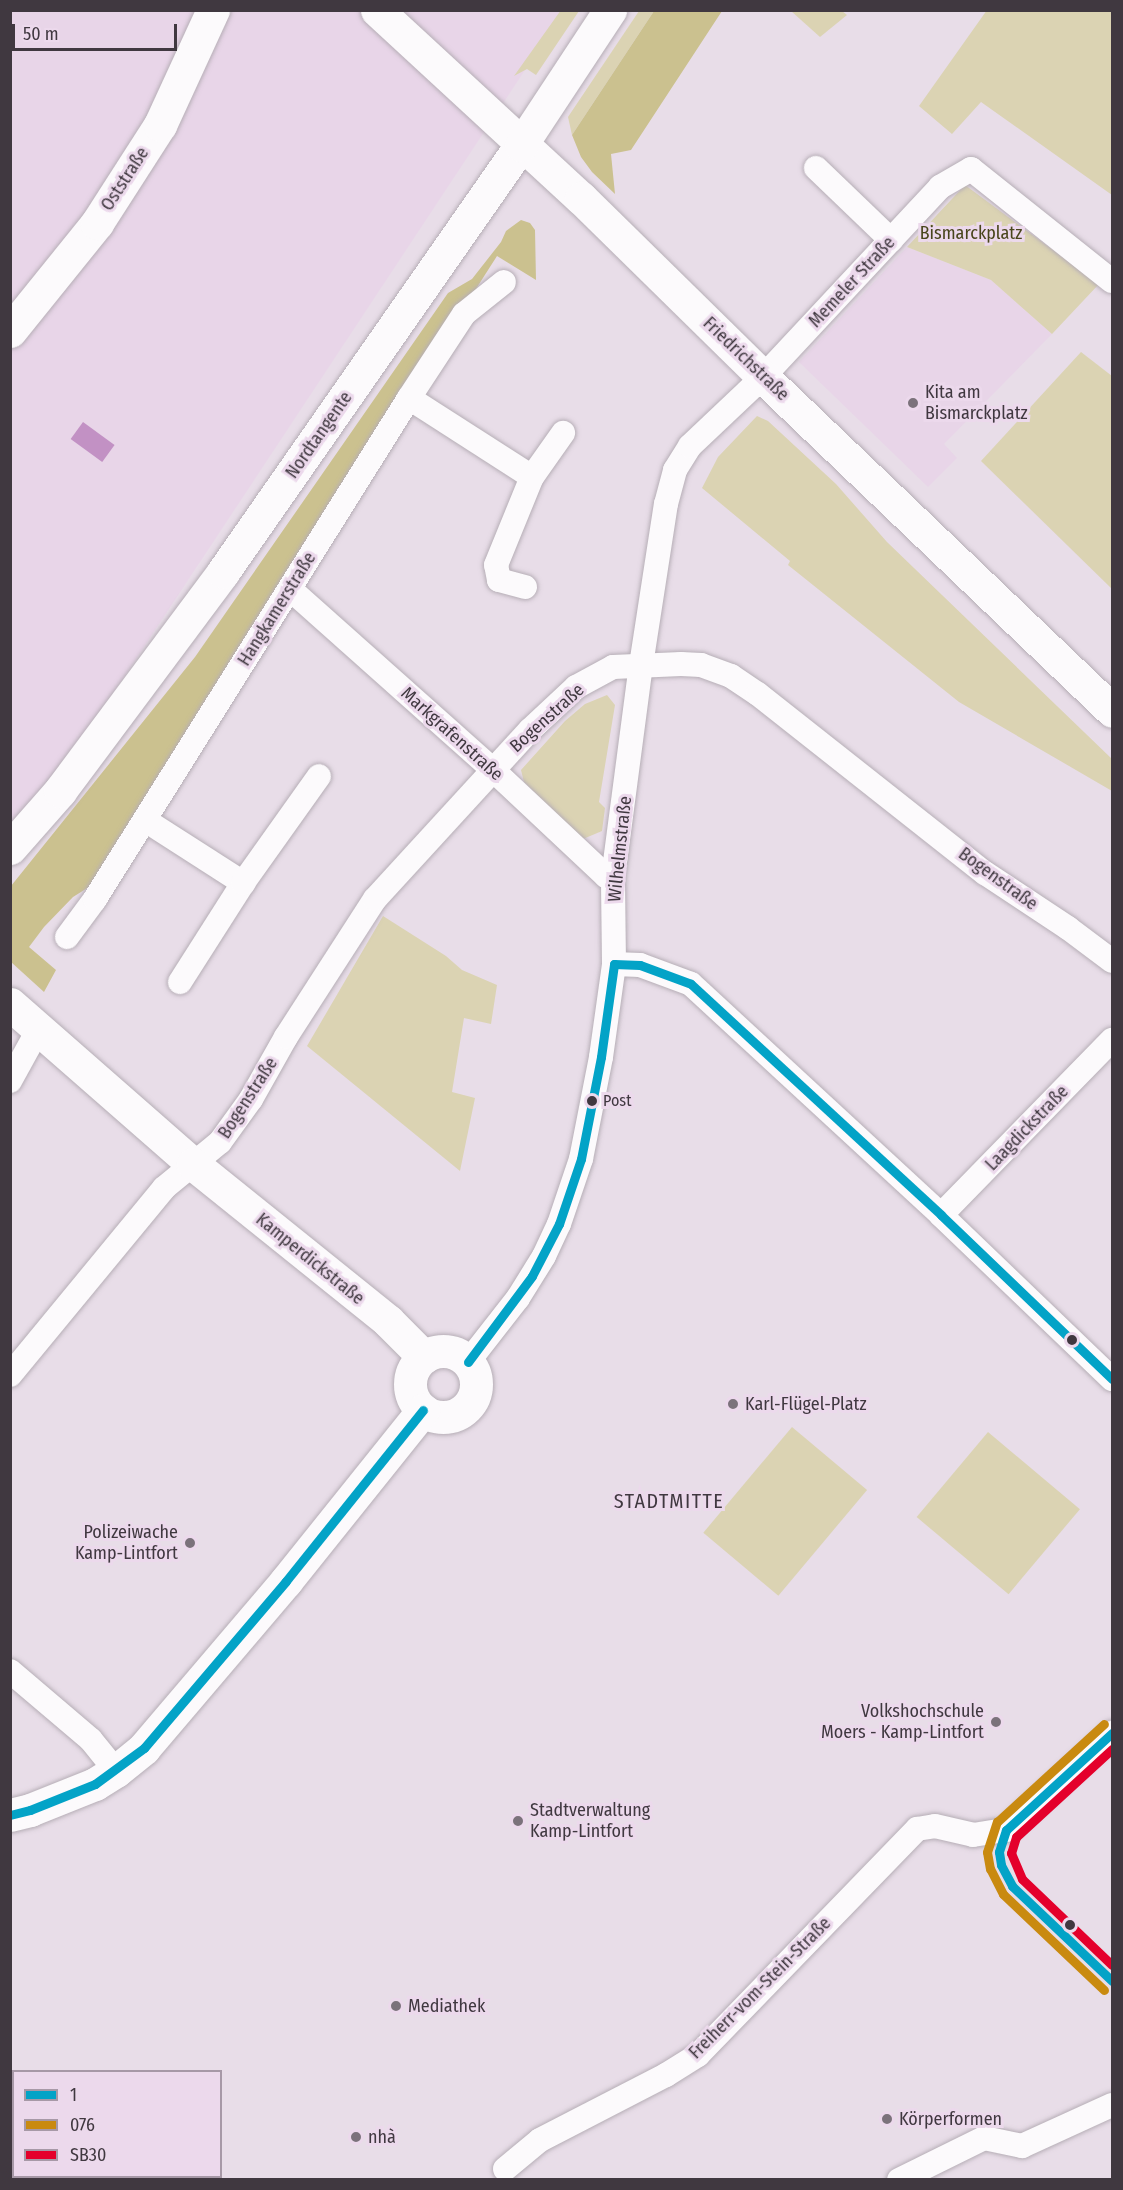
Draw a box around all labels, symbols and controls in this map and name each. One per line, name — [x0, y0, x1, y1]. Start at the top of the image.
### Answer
scale bar — [15, 12, 180, 50]
text: 50 m — [23, 23, 59, 45]
street label: Oststraße — [96, 143, 154, 215]
park label: Bismarckplatz — [920, 222, 1022, 244]
street label: Memeler Straße — [804, 232, 900, 332]
street label: Friedrichstraße — [698, 313, 794, 405]
place label: Kita am Bismarckplatz — [925, 382, 1028, 424]
street label: Nordtangente — [281, 387, 357, 483]
marker: Kita am Bismarckplatz — [906, 396, 920, 410]
street label: Hangkamerstraße — [233, 548, 321, 670]
street label: Bogenstraße — [505, 679, 589, 757]
street label: Markgrafenstraße — [397, 683, 507, 785]
street label: Wilhelmstraße — [604, 795, 636, 903]
street label: Bogenstraße — [954, 843, 1042, 915]
street label: Bogenstraße — [214, 1053, 282, 1143]
street label: Laagdickstraße — [981, 1081, 1073, 1175]
place label: Post — [603, 1091, 631, 1111]
marker: Post — [586, 1095, 598, 1107]
street label: Kamperdickstraße — [251, 1209, 369, 1309]
unlabelled marker — [1066, 1334, 1078, 1346]
place label: Karl-Flügel-Platz — [745, 1393, 867, 1415]
marker: Karl-Flügel-Platz — [726, 1397, 740, 1411]
district label: STADTMITTE — [614, 1489, 724, 1513]
place label: Polizeiwache Kamp-Lintfort — [75, 1522, 178, 1564]
marker: Polizeiwache Kamp-Lintfort — [183, 1536, 197, 1550]
place label: Volkshochschule Moers - Kamp-Lintfort — [821, 1701, 984, 1744]
marker: Volkshochschule Moers - Kamp-Lintfort — [989, 1715, 1003, 1729]
place label: Stadtverwaltung Kamp-Lintfort — [530, 1800, 650, 1842]
marker: Stadtverwaltung Kamp-Lintfort — [511, 1814, 525, 1828]
street label: Freiherr-vom-Stein-Straße — [685, 1913, 835, 2063]
unlabelled marker — [1064, 1919, 1076, 1931]
place label: Mediathek — [408, 1995, 485, 2017]
marker: Mediathek — [389, 1999, 403, 2013]
legend — [12, 2070, 222, 2178]
text: 1 — [70, 2084, 77, 2106]
place label: Körperformen — [899, 2108, 1002, 2130]
marker: Körperformen — [880, 2112, 894, 2126]
text: 076 — [70, 2114, 95, 2136]
place label: nhà — [368, 2126, 396, 2148]
marker: nhà — [349, 2130, 363, 2144]
text: SB30 — [70, 2144, 106, 2166]

